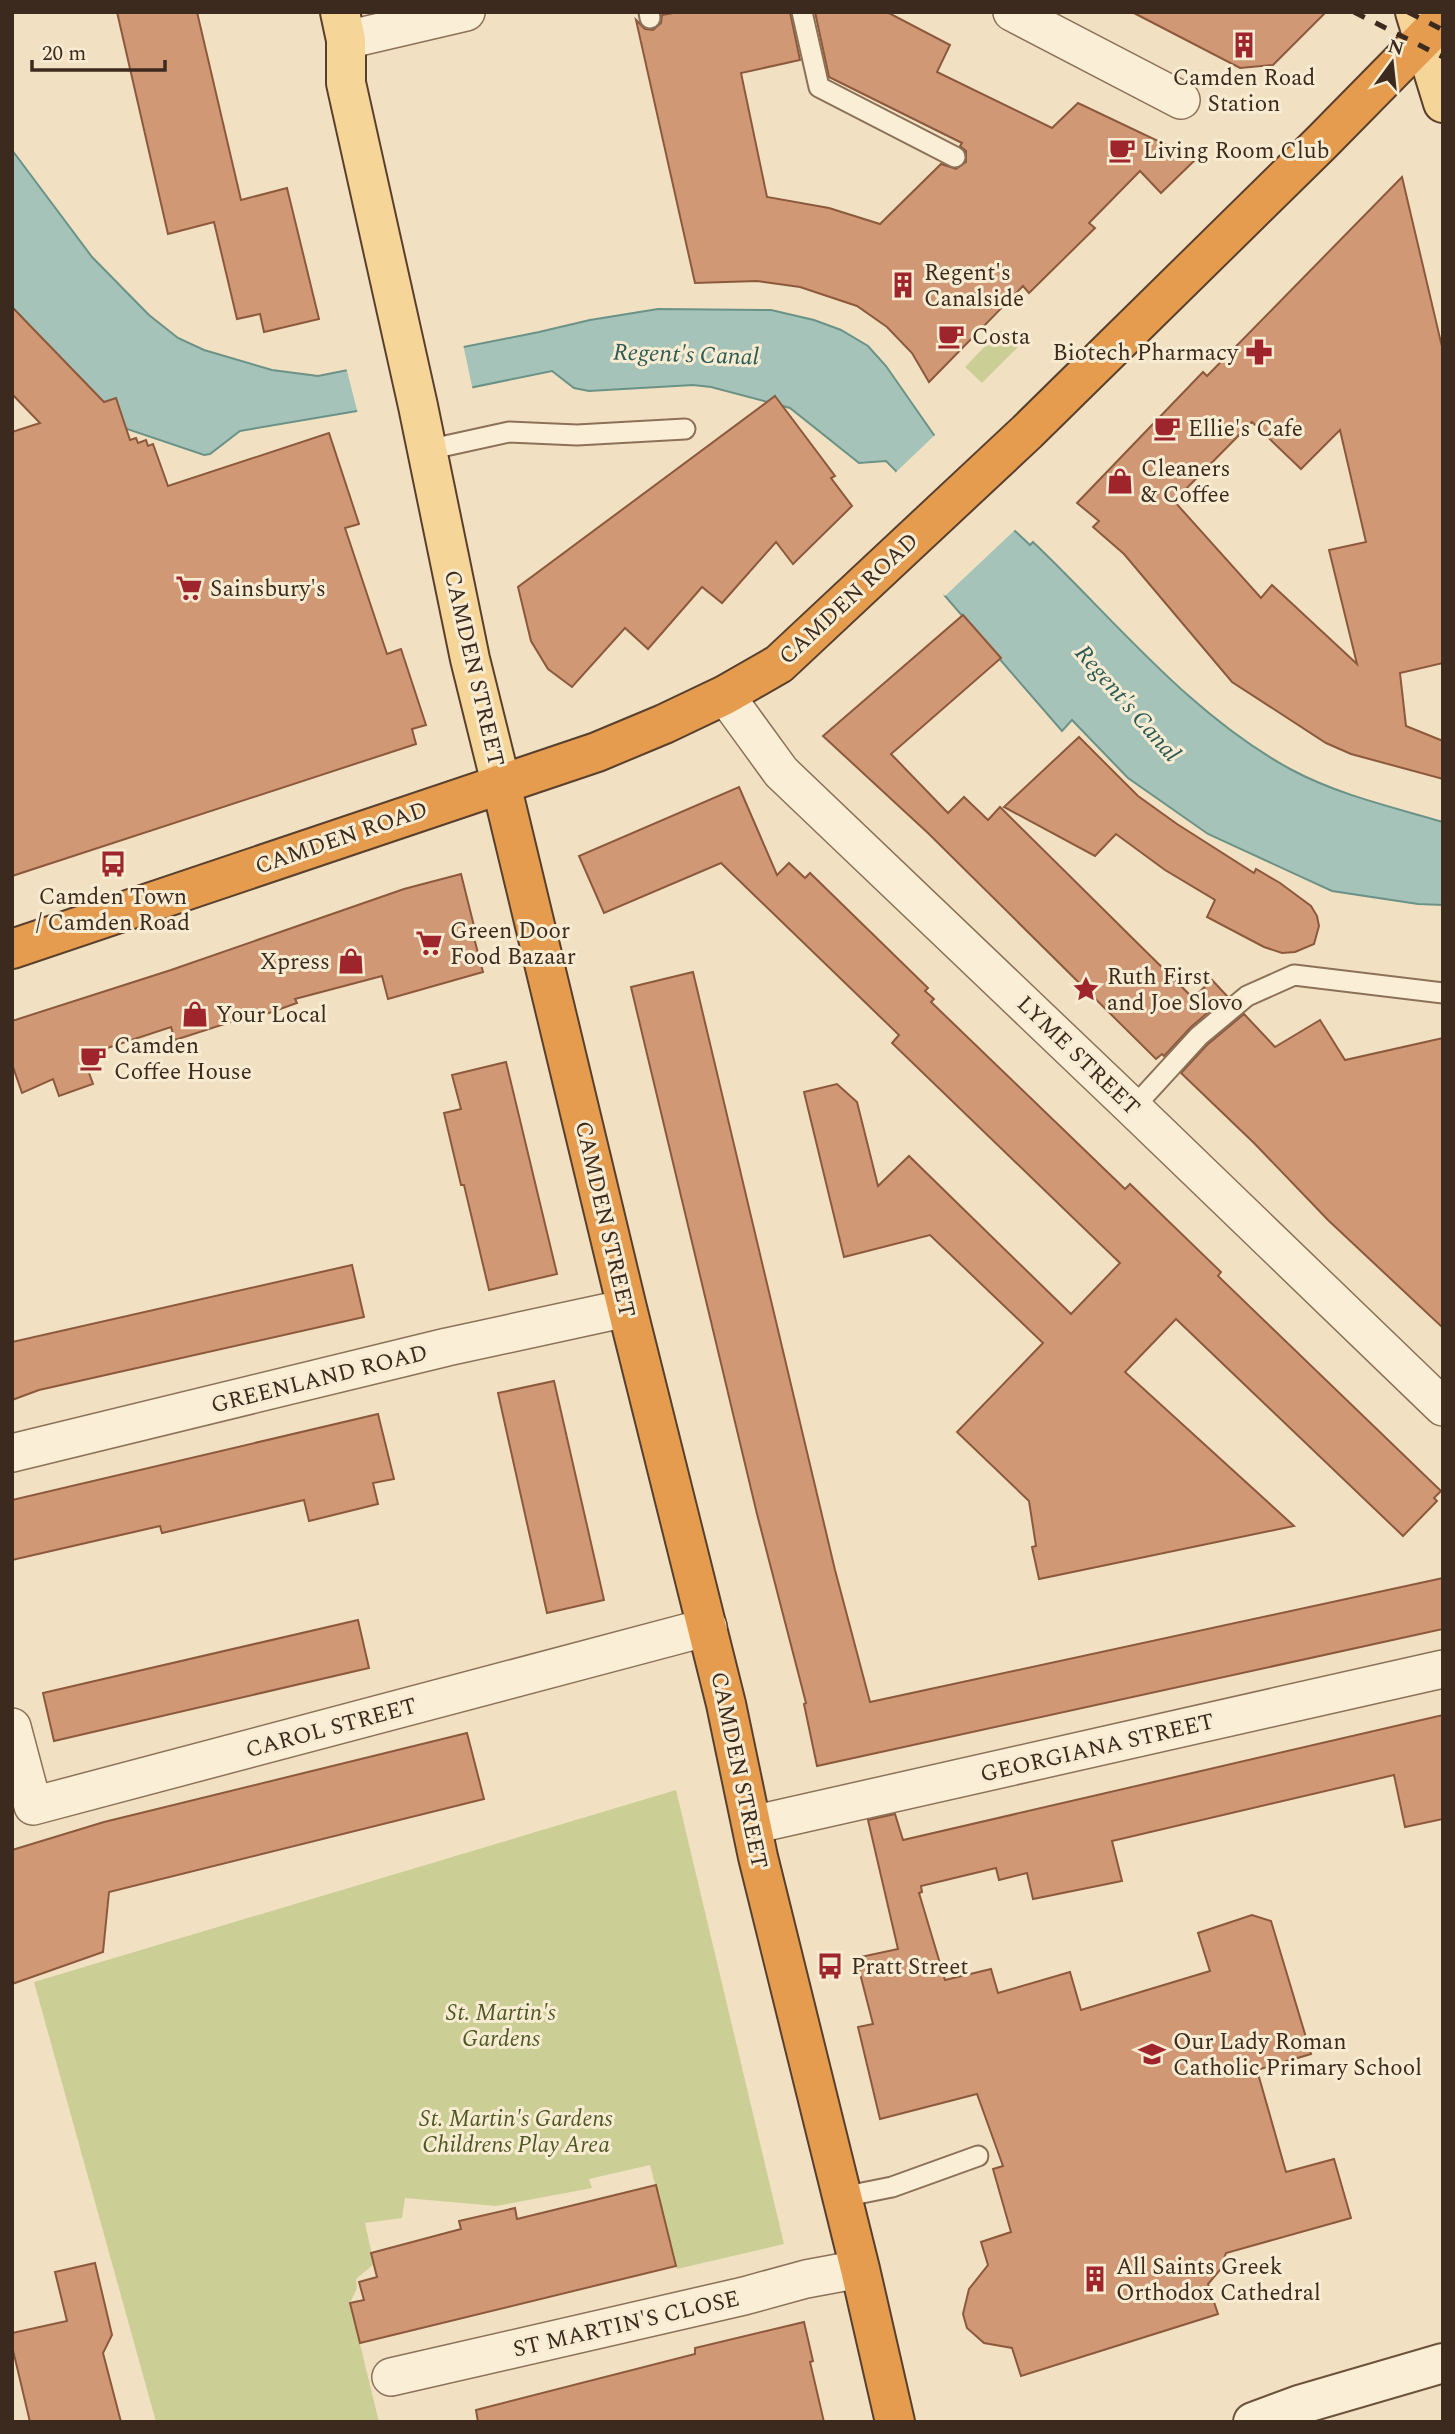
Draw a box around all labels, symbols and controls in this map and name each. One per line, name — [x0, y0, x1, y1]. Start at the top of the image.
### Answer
scale bar — [32, 28, 164, 72]
north arrow — [1357, 28, 1427, 98]
building icon: Camden Road Station — [1229, 30, 1259, 60]
text: N — [1385, 32, 1407, 64]
text: 20 m — [42, 38, 86, 70]
place label: Camden Road Station — [1173, 61, 1315, 122]
place label: Living Room Club — [1143, 134, 1329, 169]
cafe icon: Living Room Club — [1107, 135, 1137, 165]
place label: Regent's Canalside — [924, 256, 1024, 317]
building icon: Regent's Canalside — [888, 270, 918, 300]
place label: Costa — [972, 320, 1030, 355]
cafe icon: Costa — [936, 321, 966, 351]
water label: Regent's Canal — [612, 334, 759, 376]
place label: Biotech Pharmacy — [1053, 336, 1239, 371]
pharmacy icon: Biotech Pharmacy — [1244, 337, 1274, 367]
place label: Ellie's Cafe — [1188, 412, 1303, 447]
cafe icon: Ellie's Cafe — [1152, 413, 1182, 443]
place label: Cleaners & Coffee — [1141, 452, 1231, 513]
shop icon: Cleaners & Coffee — [1105, 466, 1135, 496]
street label: CAMDEN ROAD — [771, 525, 927, 673]
street label: CAMDEN STREET — [434, 567, 513, 770]
place label: Sainsbury's — [210, 572, 326, 607]
supermarket icon: Sainsbury's — [174, 573, 204, 603]
water label: Regent's Canal — [1066, 637, 1189, 771]
street label: CAMDEN ROAD — [250, 792, 433, 884]
bus stop icon: Camden Town / Camden Road — [98, 849, 128, 879]
place label: Camden Town / Camden Road — [36, 880, 190, 941]
place label: Green Door Food Bazaar — [450, 914, 576, 975]
supermarket icon: Green Door Food Bazaar — [414, 928, 444, 958]
place label: Xpress — [260, 945, 330, 980]
shop icon: Xpress — [336, 946, 366, 976]
place label: Ruth First and Joe Slovo — [1107, 960, 1243, 1021]
place icon: Ruth First and Joe Slovo — [1071, 974, 1101, 1004]
street label: LYME STREET — [1008, 988, 1148, 1124]
place label: Your Local — [216, 998, 327, 1033]
shop icon: Your Local — [180, 999, 210, 1029]
place label: Camden Coffee House — [114, 1029, 252, 1090]
cafe icon: Camden Coffee House — [78, 1043, 108, 1073]
street label: CAMDEN STREET — [565, 1118, 644, 1321]
street label: GREENLAND ROAD — [207, 1336, 431, 1423]
street label: CAMDEN STREET — [701, 1668, 777, 1872]
street label: CAROL STREET — [242, 1689, 421, 1768]
street label: GEORGIANA STREET — [977, 1704, 1218, 1792]
place label: Pratt Street — [851, 1950, 968, 1985]
bus stop icon: Pratt Street — [815, 1951, 845, 1981]
park label: St. Martin's Gardens — [446, 1996, 556, 2057]
place label: Our Lady Roman Catholic Primary School — [1173, 2025, 1422, 2086]
school or university icon: Our Lady Roman Catholic Primary School — [1137, 2039, 1167, 2069]
park label: St. Martin's Gardens Childrens Play Area — [419, 2102, 613, 2163]
place label: All Saints Greek Orthodox Cathedral — [1116, 2250, 1321, 2311]
building icon: All Saints Greek Orthodox Cathedral — [1080, 2264, 1110, 2294]
street label: ST MARTIN'S CLOSE — [510, 2281, 743, 2368]

